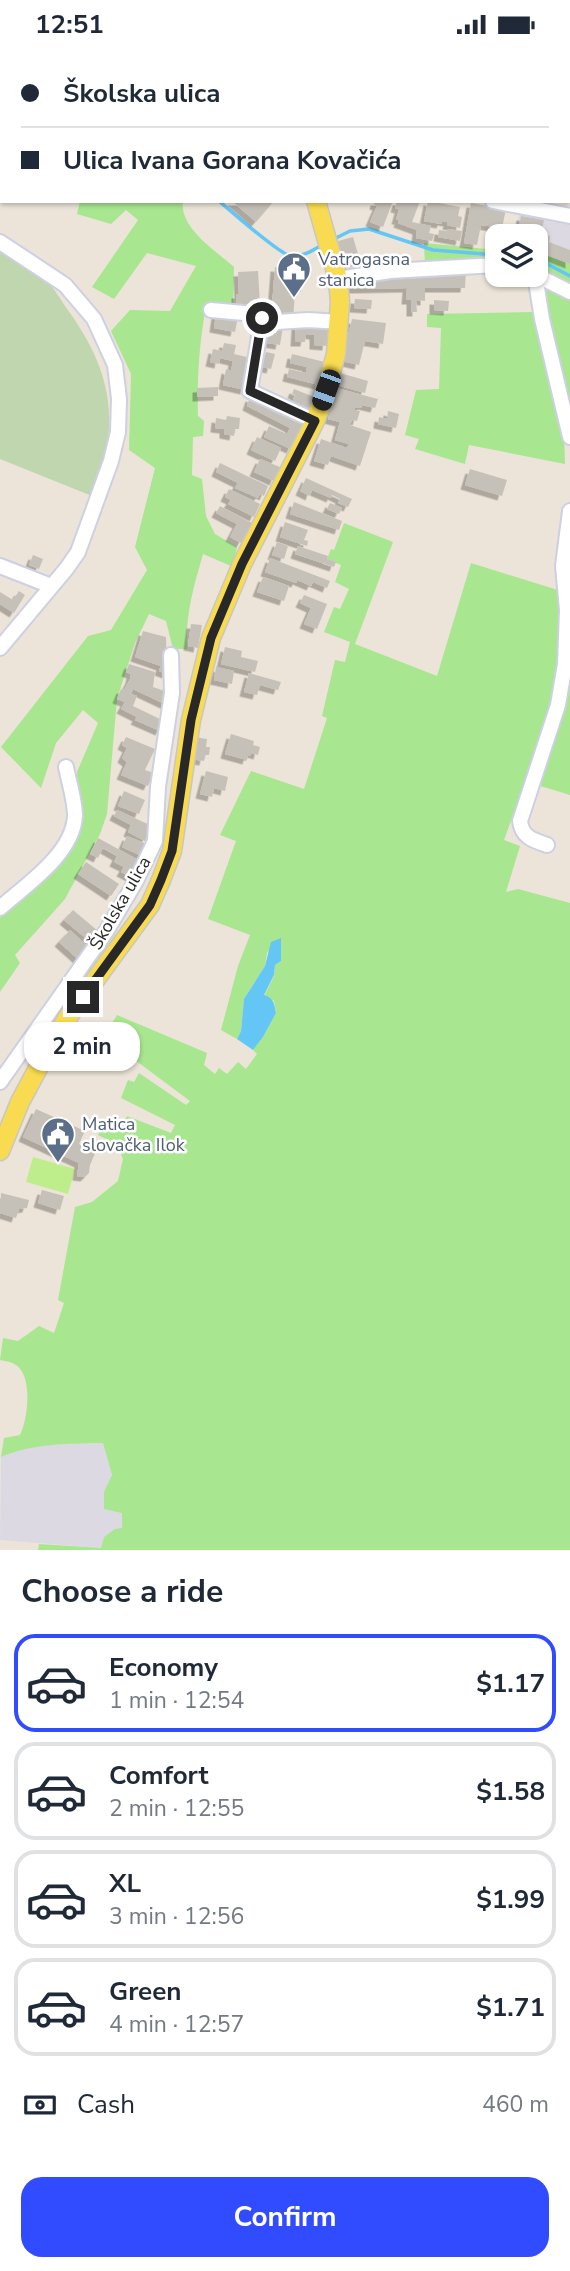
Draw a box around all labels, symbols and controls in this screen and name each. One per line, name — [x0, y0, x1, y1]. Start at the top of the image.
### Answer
text: 12:51 — [35, 7, 104, 42]
text: Školska ulica — [63, 76, 220, 111]
text: Ulica Ivana Gorana Kovačića — [63, 143, 401, 178]
map controls — [485, 224, 548, 287]
button: layers — [485, 224, 548, 287]
place label: Vatrogasna stanica — [317, 247, 410, 292]
public building icon: Vatrogasna stanica — [275, 250, 313, 299]
route start — [246, 302, 278, 334]
car — [309, 367, 344, 413]
street label: Školska ulica — [84, 852, 156, 954]
route end — [67, 981, 99, 1013]
callout: 2 min — [25, 1021, 141, 1070]
text: 2 min — [52, 1031, 112, 1062]
place label: Matica slovačka Ilok — [82, 1112, 186, 1157]
public building icon: Matica slovačka Ilok — [39, 1115, 77, 1164]
text: Choose a ride — [21, 1570, 223, 1613]
text: Economy — [109, 1650, 218, 1685]
icon: car — [25, 1652, 88, 1715]
text: $1.17 — [476, 1666, 545, 1701]
text: 1 min · 12:54 — [109, 1685, 244, 1716]
text: Comfort — [109, 1758, 209, 1793]
icon: car — [25, 1760, 88, 1823]
text: $1.58 — [476, 1774, 545, 1809]
text: 2 min · 12:55 — [109, 1793, 244, 1824]
text: XL — [109, 1866, 141, 1901]
icon: car — [25, 1868, 88, 1931]
text: $1.99 — [476, 1882, 545, 1917]
text: 3 min · 12:56 — [109, 1901, 244, 1932]
text: Green — [109, 1974, 182, 2009]
icon: car — [25, 1976, 88, 2039]
text: $1.71 — [476, 1990, 545, 2025]
text: 4 min · 12:57 — [109, 2009, 244, 2040]
icon: cash — [21, 2086, 59, 2124]
text: Cash — [77, 2087, 135, 2122]
text: 460 m — [482, 2089, 549, 2120]
button: Confirm — [21, 2177, 549, 2257]

